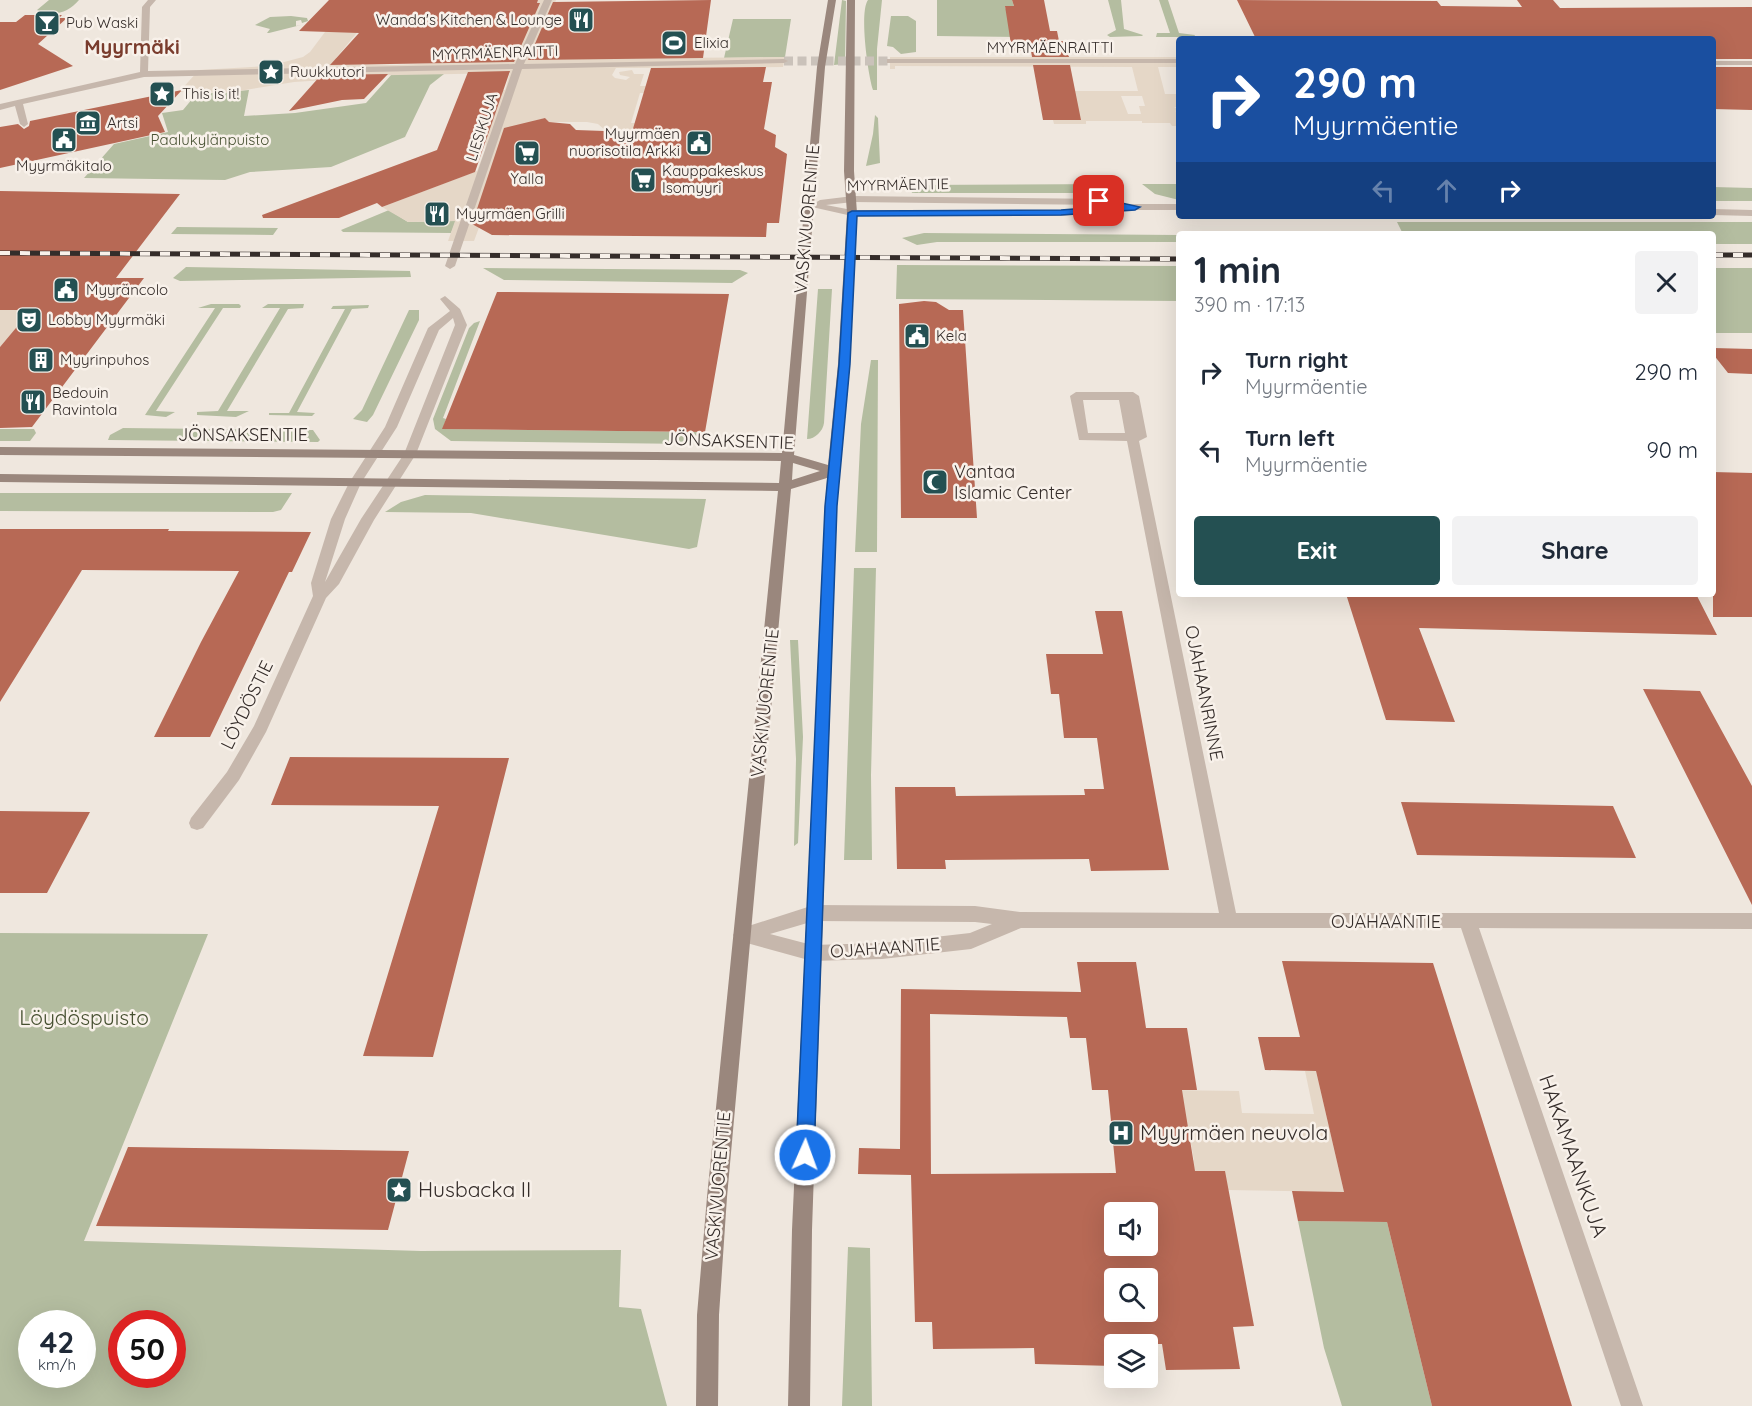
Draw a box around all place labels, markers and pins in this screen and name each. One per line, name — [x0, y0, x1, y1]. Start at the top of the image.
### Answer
restaurant icon: Wanda's Kitchen & Lounge — [566, 5, 596, 35]
bar icon: Pub Waski — [32, 8, 62, 38]
place label: Wanda's Kitchen & Lounge — [376, 10, 562, 29]
place label: Pub Waski — [66, 13, 138, 32]
sports icon: Elixia — [659, 28, 689, 58]
place label: Elixia — [694, 33, 729, 52]
place icon: Ruukkutori — [256, 57, 286, 87]
place label: Ruukkutori — [290, 62, 364, 81]
place icon: This is it! — [147, 79, 177, 109]
place label: This is it! — [182, 84, 239, 103]
museum icon: Artsi — [73, 108, 103, 138]
place label: Artsi — [107, 113, 138, 132]
place label: Myyrmäen nuorisotila Arkki — [569, 124, 680, 160]
public building icon: Myyrmäkitalo — [49, 125, 79, 155]
public building icon: Myyrmäen nuorisotila Arkki — [684, 128, 714, 158]
supermarket icon: Yalla — [512, 138, 542, 168]
place label: Myyrmäkitalo — [16, 156, 112, 175]
place label: Kauppakeskus Isomyyri — [662, 161, 764, 197]
supermarket icon: Kauppakeskus Isomyyri — [628, 165, 658, 195]
place label: Yalla — [511, 169, 544, 188]
pin — [1073, 175, 1124, 226]
restaurant icon: Myyrmäen Grilli — [422, 199, 452, 229]
place label: Myyrmäen Grilli — [456, 204, 565, 223]
public building icon: Myyräncolo — [51, 275, 81, 305]
place label: Myyräncolo — [86, 280, 168, 299]
theatre icon: Lobby Myyrmäki — [14, 305, 44, 335]
place label: Lobby Myyrmäki — [48, 310, 165, 329]
public building icon: Kela — [902, 321, 932, 351]
place label: Kela — [936, 326, 967, 345]
building icon: Myyrinpuhos — [26, 345, 56, 375]
place label: Myyrinpuhos — [60, 350, 149, 369]
place label: Bedouin Ravintola — [52, 383, 117, 419]
restaurant icon: Bedouin Ravintola — [18, 387, 48, 417]
place label: Vantaa Islamic Center — [954, 460, 1072, 504]
mosque icon: Vantaa Islamic Center — [920, 467, 950, 497]
hospital icon: Myyrmäen neuvola — [1106, 1118, 1136, 1148]
place label: Myyrmäen neuvola — [1140, 1119, 1328, 1145]
place icon: Husbacka II — [384, 1175, 414, 1205]
place label: Husbacka II — [418, 1176, 531, 1202]

